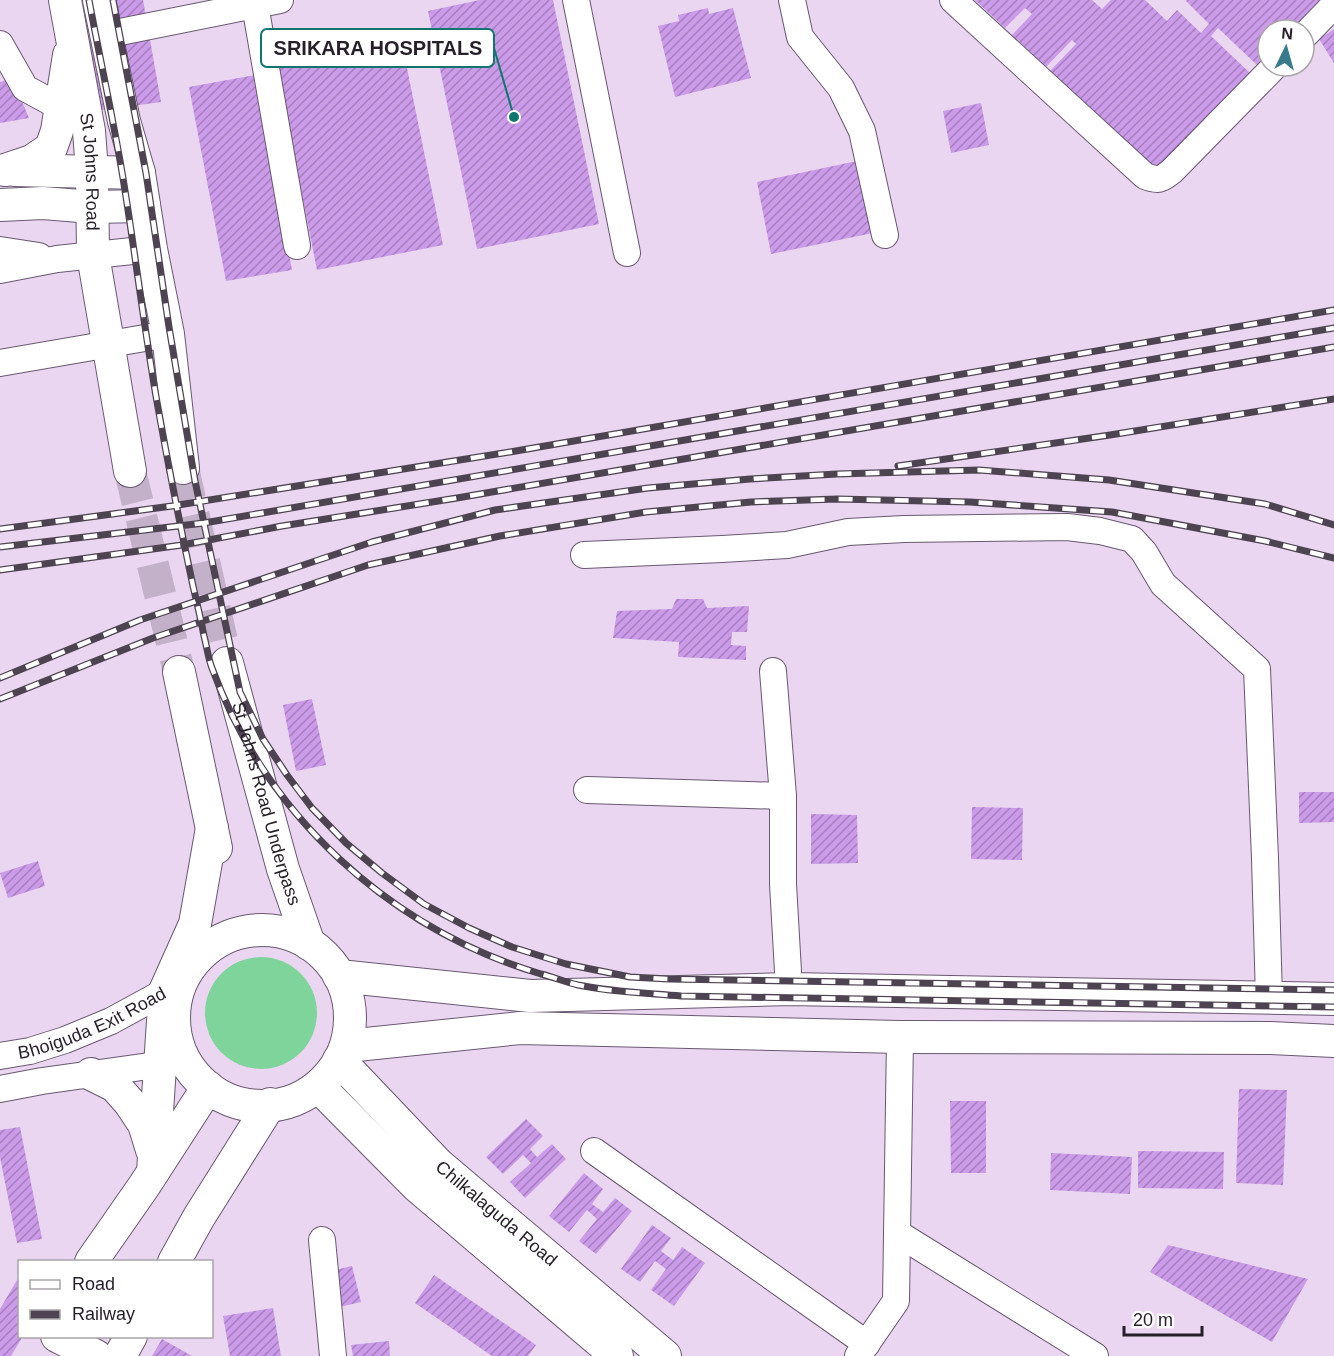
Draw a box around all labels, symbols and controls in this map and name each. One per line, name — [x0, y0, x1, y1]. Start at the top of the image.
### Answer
north arrow — [1256, 18, 1316, 78]
text: N — [1281, 25, 1294, 43]
callout: SRIKARA HOSPITALS — [261, 29, 494, 67]
text: SRIKARA HOSPITALS — [274, 37, 482, 59]
street label: St Johns Road — [76, 111, 103, 231]
street label: St Johns Road Underpass — [228, 700, 305, 908]
street label: Bhoiguda Exit Road — [16, 983, 169, 1063]
street label: Chilkalaguda Road — [432, 1157, 561, 1270]
legend — [18, 1260, 213, 1338]
text: Road — [72, 1274, 115, 1294]
scale bar — [1124, 1299, 1202, 1337]
text: Railway — [72, 1304, 135, 1324]
text: 20 m — [1133, 1310, 1173, 1330]

